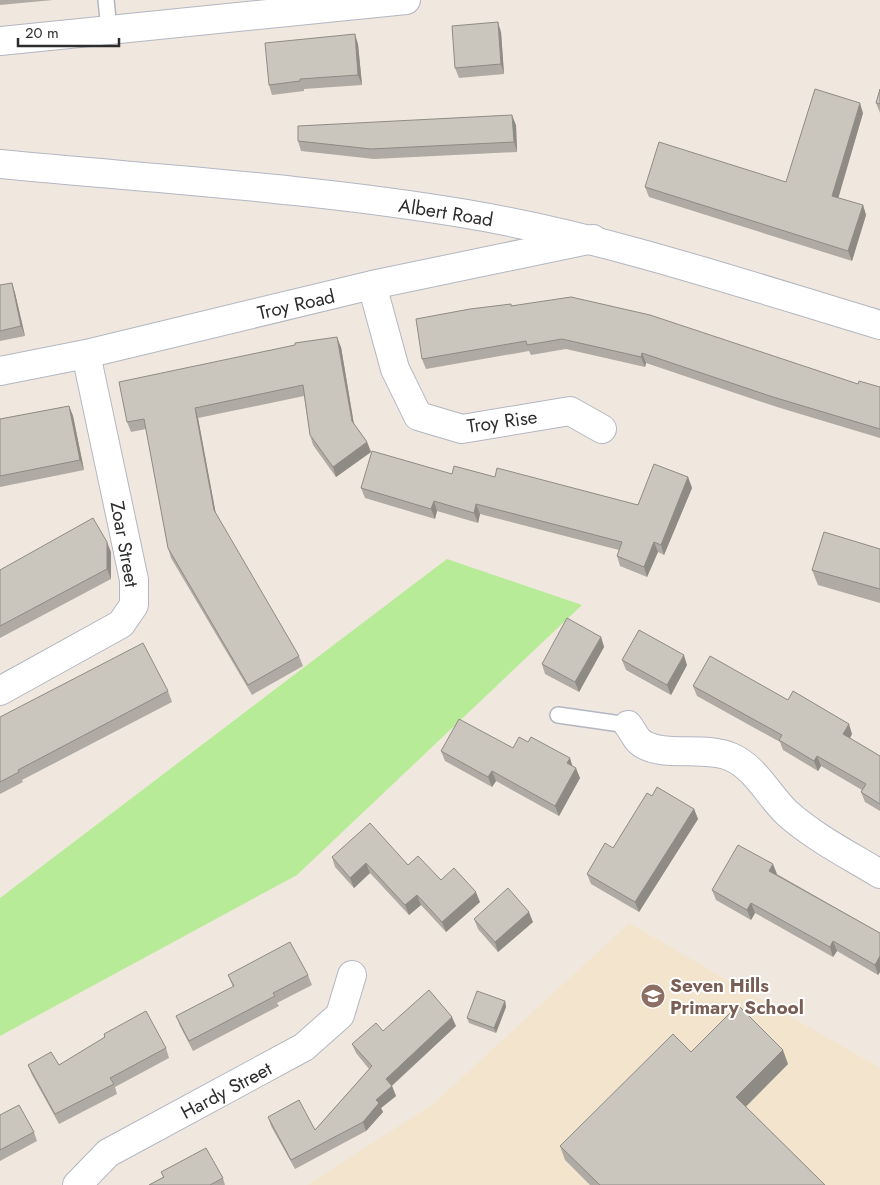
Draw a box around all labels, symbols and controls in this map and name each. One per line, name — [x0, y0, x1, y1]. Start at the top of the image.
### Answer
scale bar — [18, 15, 119, 47]
text: 20 m — [25, 22, 59, 44]
street label: Albert Road — [397, 192, 495, 233]
street label: Troy Road — [255, 282, 337, 326]
street label: Troy Rise — [465, 403, 539, 440]
street label: Zoar Street — [104, 499, 145, 590]
place label: Seven Hills Primary School — [670, 972, 804, 1021]
school or university icon: Seven Hills Primary School — [640, 983, 666, 1009]
street label: Hardy Street — [176, 1055, 277, 1126]

